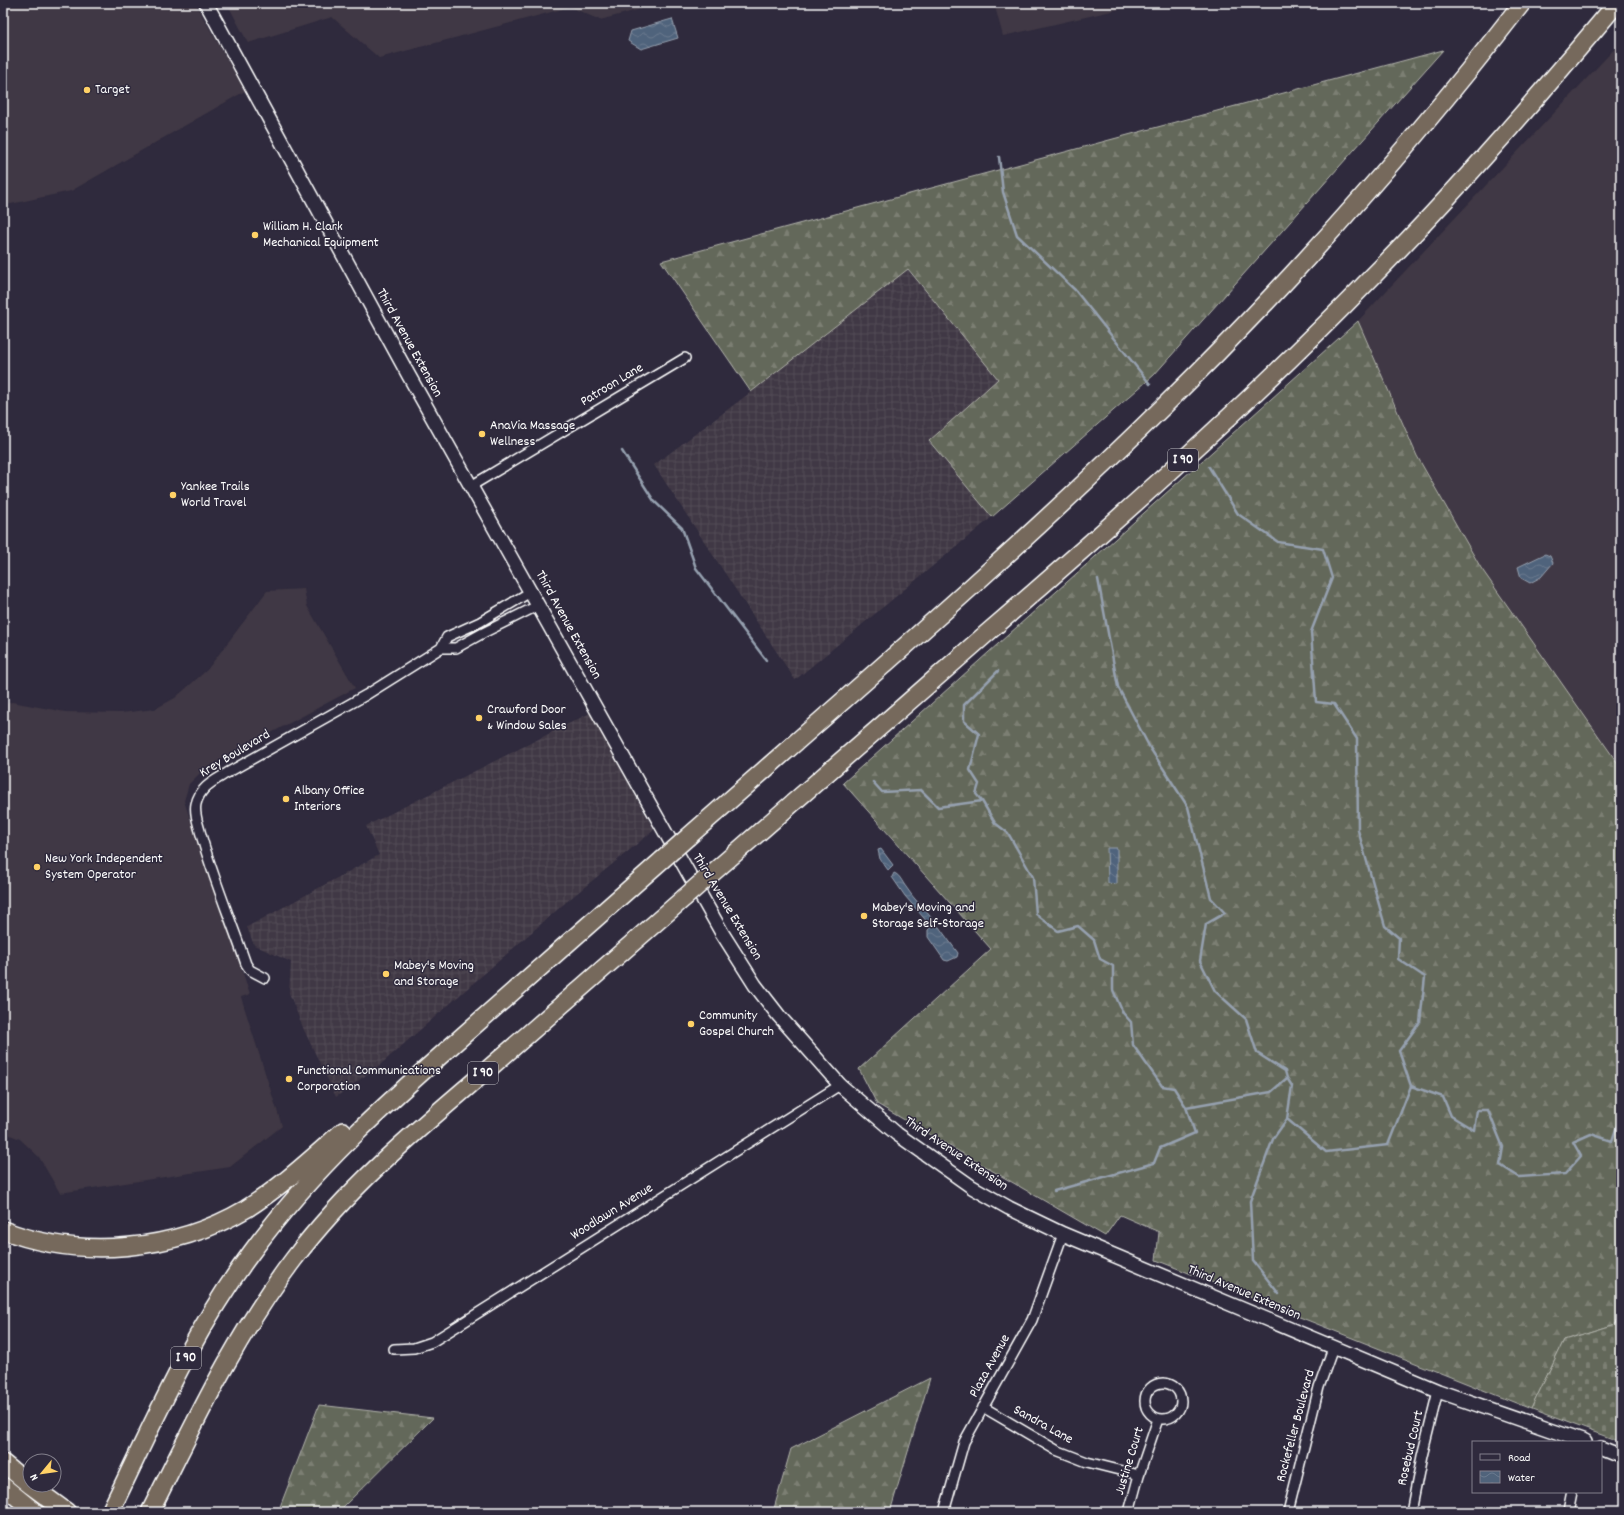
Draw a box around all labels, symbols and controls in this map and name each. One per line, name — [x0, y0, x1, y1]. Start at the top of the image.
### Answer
place label: Target — [95, 80, 130, 100]
marker: Target — [82, 85, 92, 95]
place label: William H. Clark Mechanical Equipment — [263, 217, 379, 253]
marker: William H. Clark Mechanical Equipment — [250, 230, 260, 240]
street label: Third Avenue Extension — [371, 285, 447, 401]
street label: Patroon Lane — [577, 358, 647, 412]
place label: AnaVia Massage Wellness — [490, 416, 575, 452]
marker: AnaVia Massage Wellness — [477, 429, 487, 439]
road number: I 90 — [1168, 449, 1198, 471]
place label: Yankee Trails World Travel — [181, 477, 250, 513]
marker: Yankee Trails World Travel — [168, 490, 178, 500]
street label: Third Avenue Extension — [530, 567, 606, 683]
place label: Crawford Door & Window Sales — [487, 700, 567, 736]
marker: Crawford Door & Window Sales — [474, 713, 484, 723]
street label: Krey Boulevard — [196, 725, 274, 783]
place label: Albany Office Interiors — [294, 781, 364, 817]
marker: Albany Office Interiors — [281, 794, 291, 804]
place label: New York Independent System Operator — [45, 849, 163, 885]
street label: Third Avenue Extension — [687, 850, 767, 964]
marker: New York Independent System Operator — [32, 862, 42, 872]
place label: Mabey's Moving and Storage Self-Storage — [872, 898, 984, 934]
marker: Mabey's Moving and Storage Self-Storage — [859, 911, 869, 921]
place label: Mabey's Moving and Storage — [394, 956, 474, 992]
marker: Mabey's Moving and Storage — [381, 969, 391, 979]
place label: Community Gospel Church — [699, 1006, 774, 1042]
marker: Community Gospel Church — [686, 1019, 696, 1029]
place label: Functional Communications Corporation — [297, 1061, 441, 1097]
road number: I 90 — [468, 1062, 498, 1084]
marker: Functional Communications Corporation — [284, 1074, 294, 1084]
street label: Third Avenue Extension — [900, 1112, 1012, 1196]
street label: Woodlawn Avenue — [567, 1179, 657, 1245]
street label: Third Avenue Extension — [1184, 1260, 1304, 1326]
street label: Plaza Avenue — [964, 1331, 1016, 1401]
road number: I 90 — [171, 1347, 201, 1369]
street label: Rockefeller Boulevard — [1271, 1368, 1321, 1484]
street label: Sandra Lane — [1009, 1400, 1077, 1450]
street label: Rosebud Court — [1393, 1408, 1429, 1488]
street label: Justine Court — [1110, 1425, 1150, 1497]
legend — [1472, 1441, 1602, 1493]
text: Road — [1508, 1450, 1530, 1467]
north arrow — [22, 1453, 62, 1493]
text: N — [26, 1470, 43, 1483]
text: Water — [1508, 1470, 1535, 1487]

